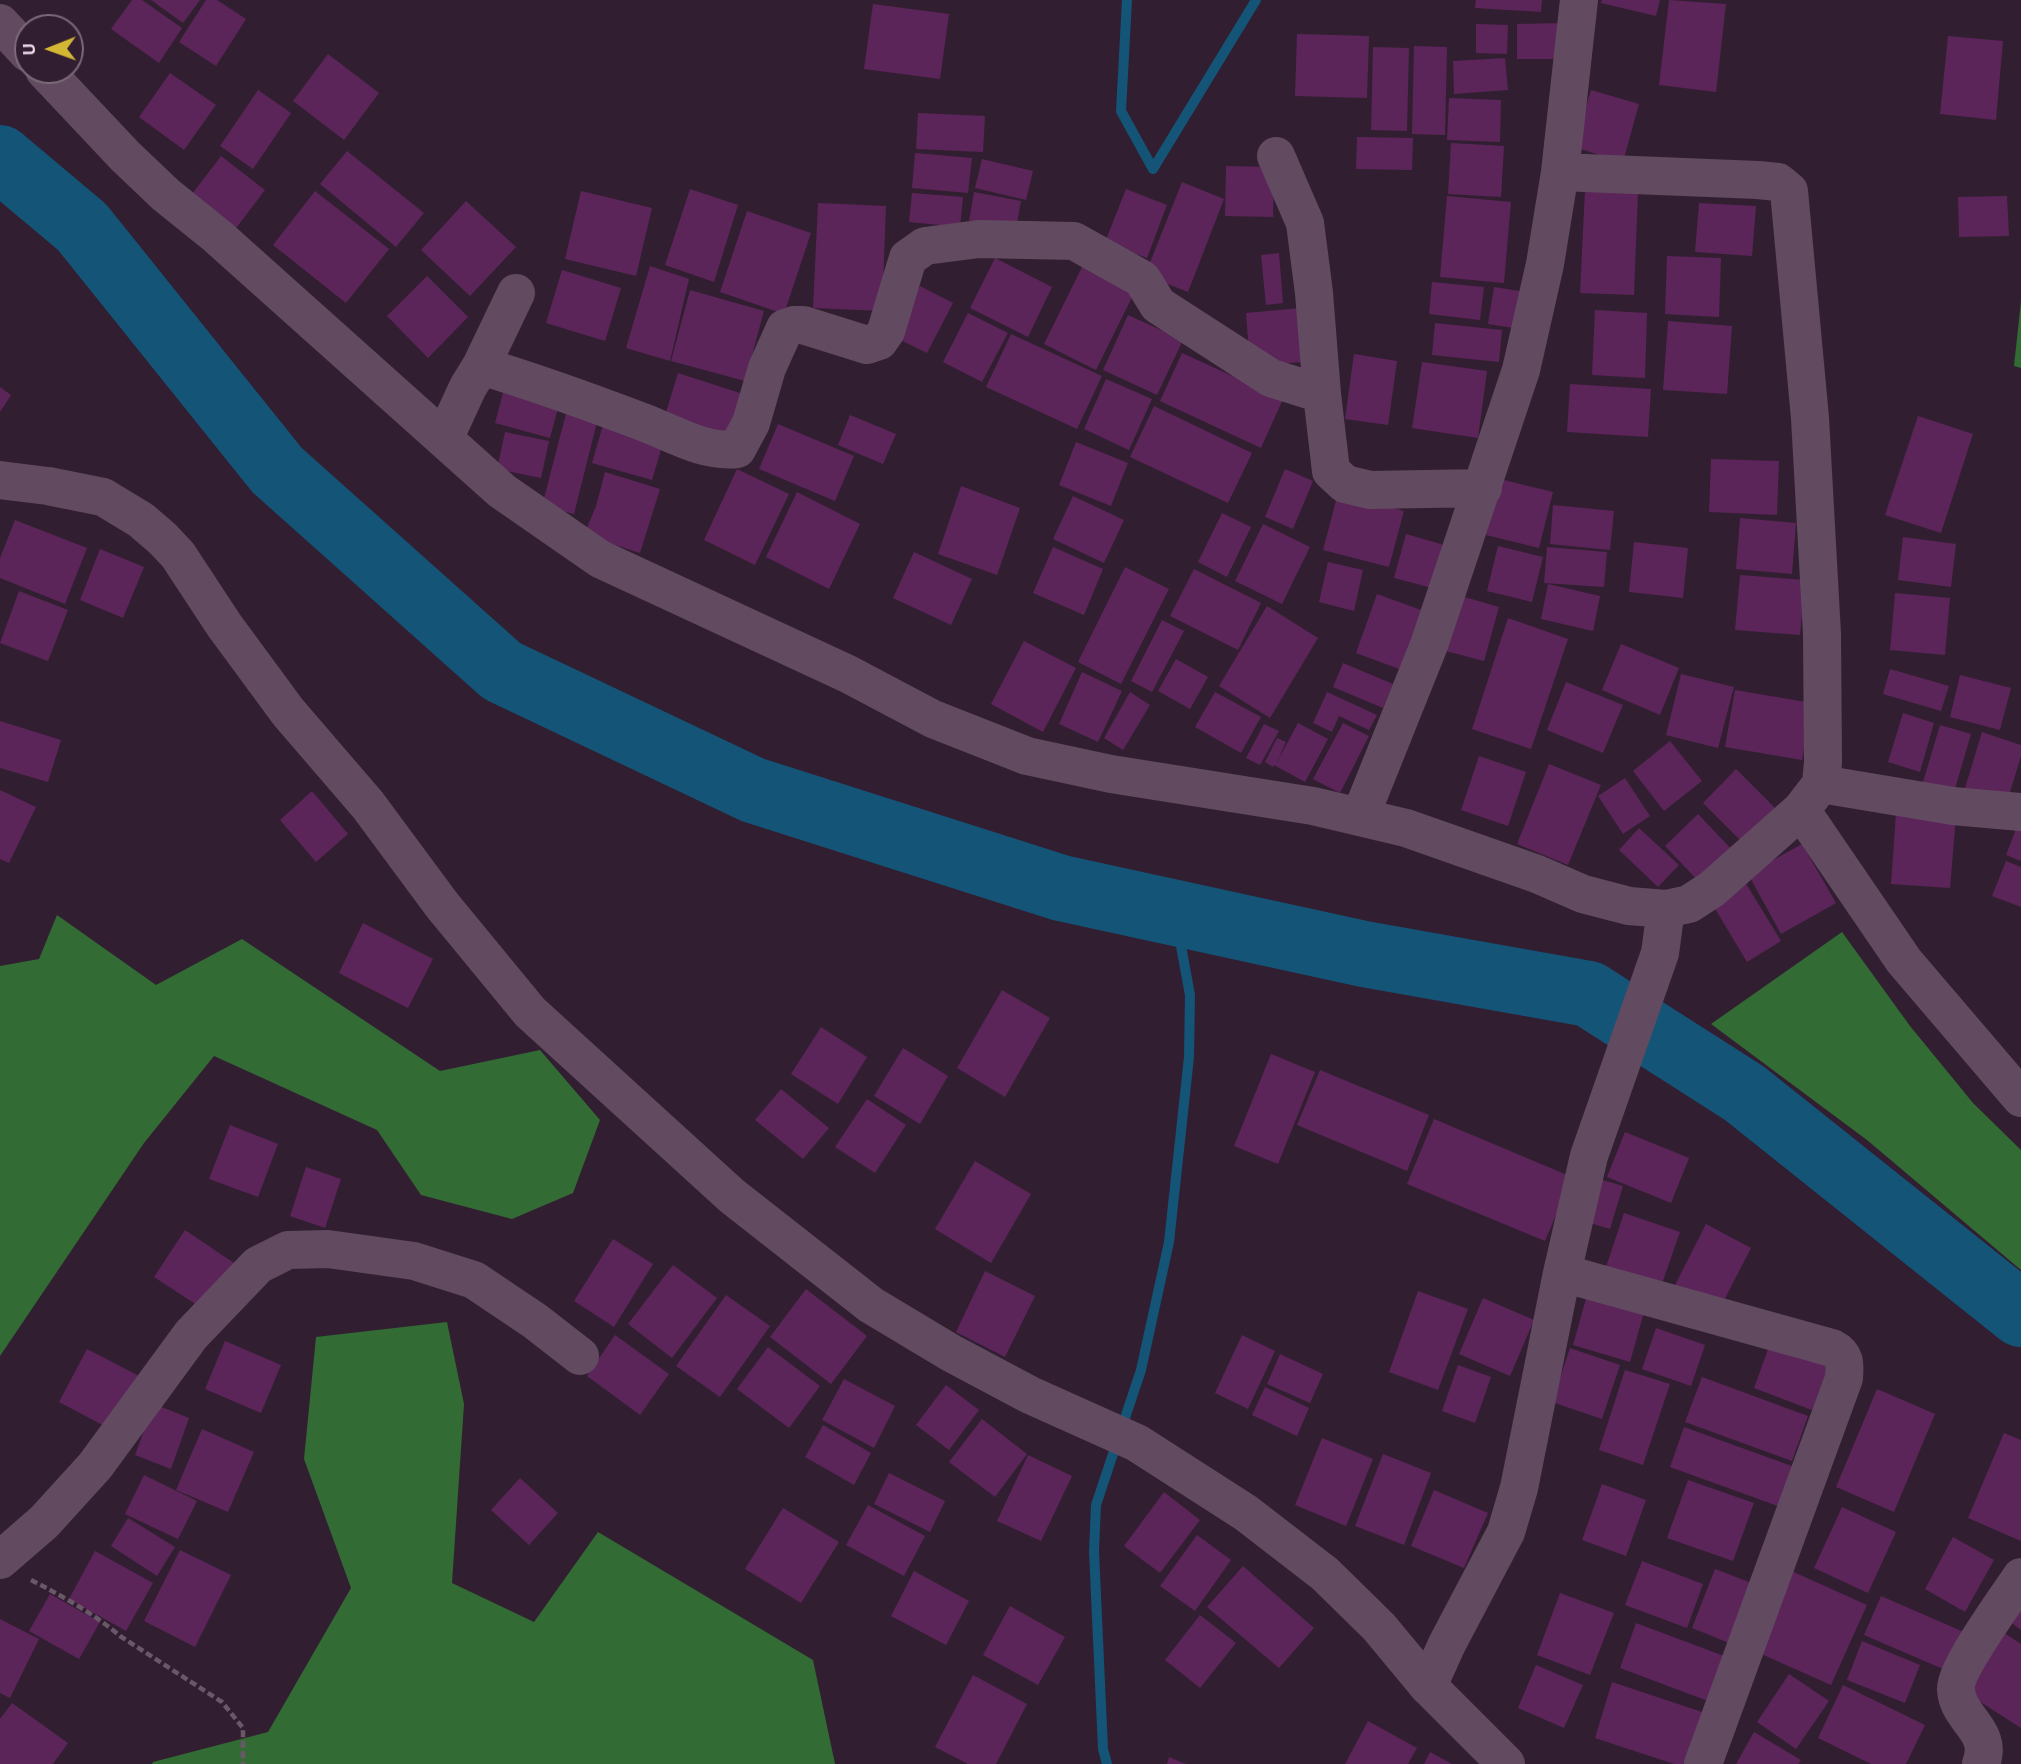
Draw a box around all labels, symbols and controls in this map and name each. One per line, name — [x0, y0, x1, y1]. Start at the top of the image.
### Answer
north arrow — [14, 14, 84, 84]
text: U — [20, 43, 39, 56]

